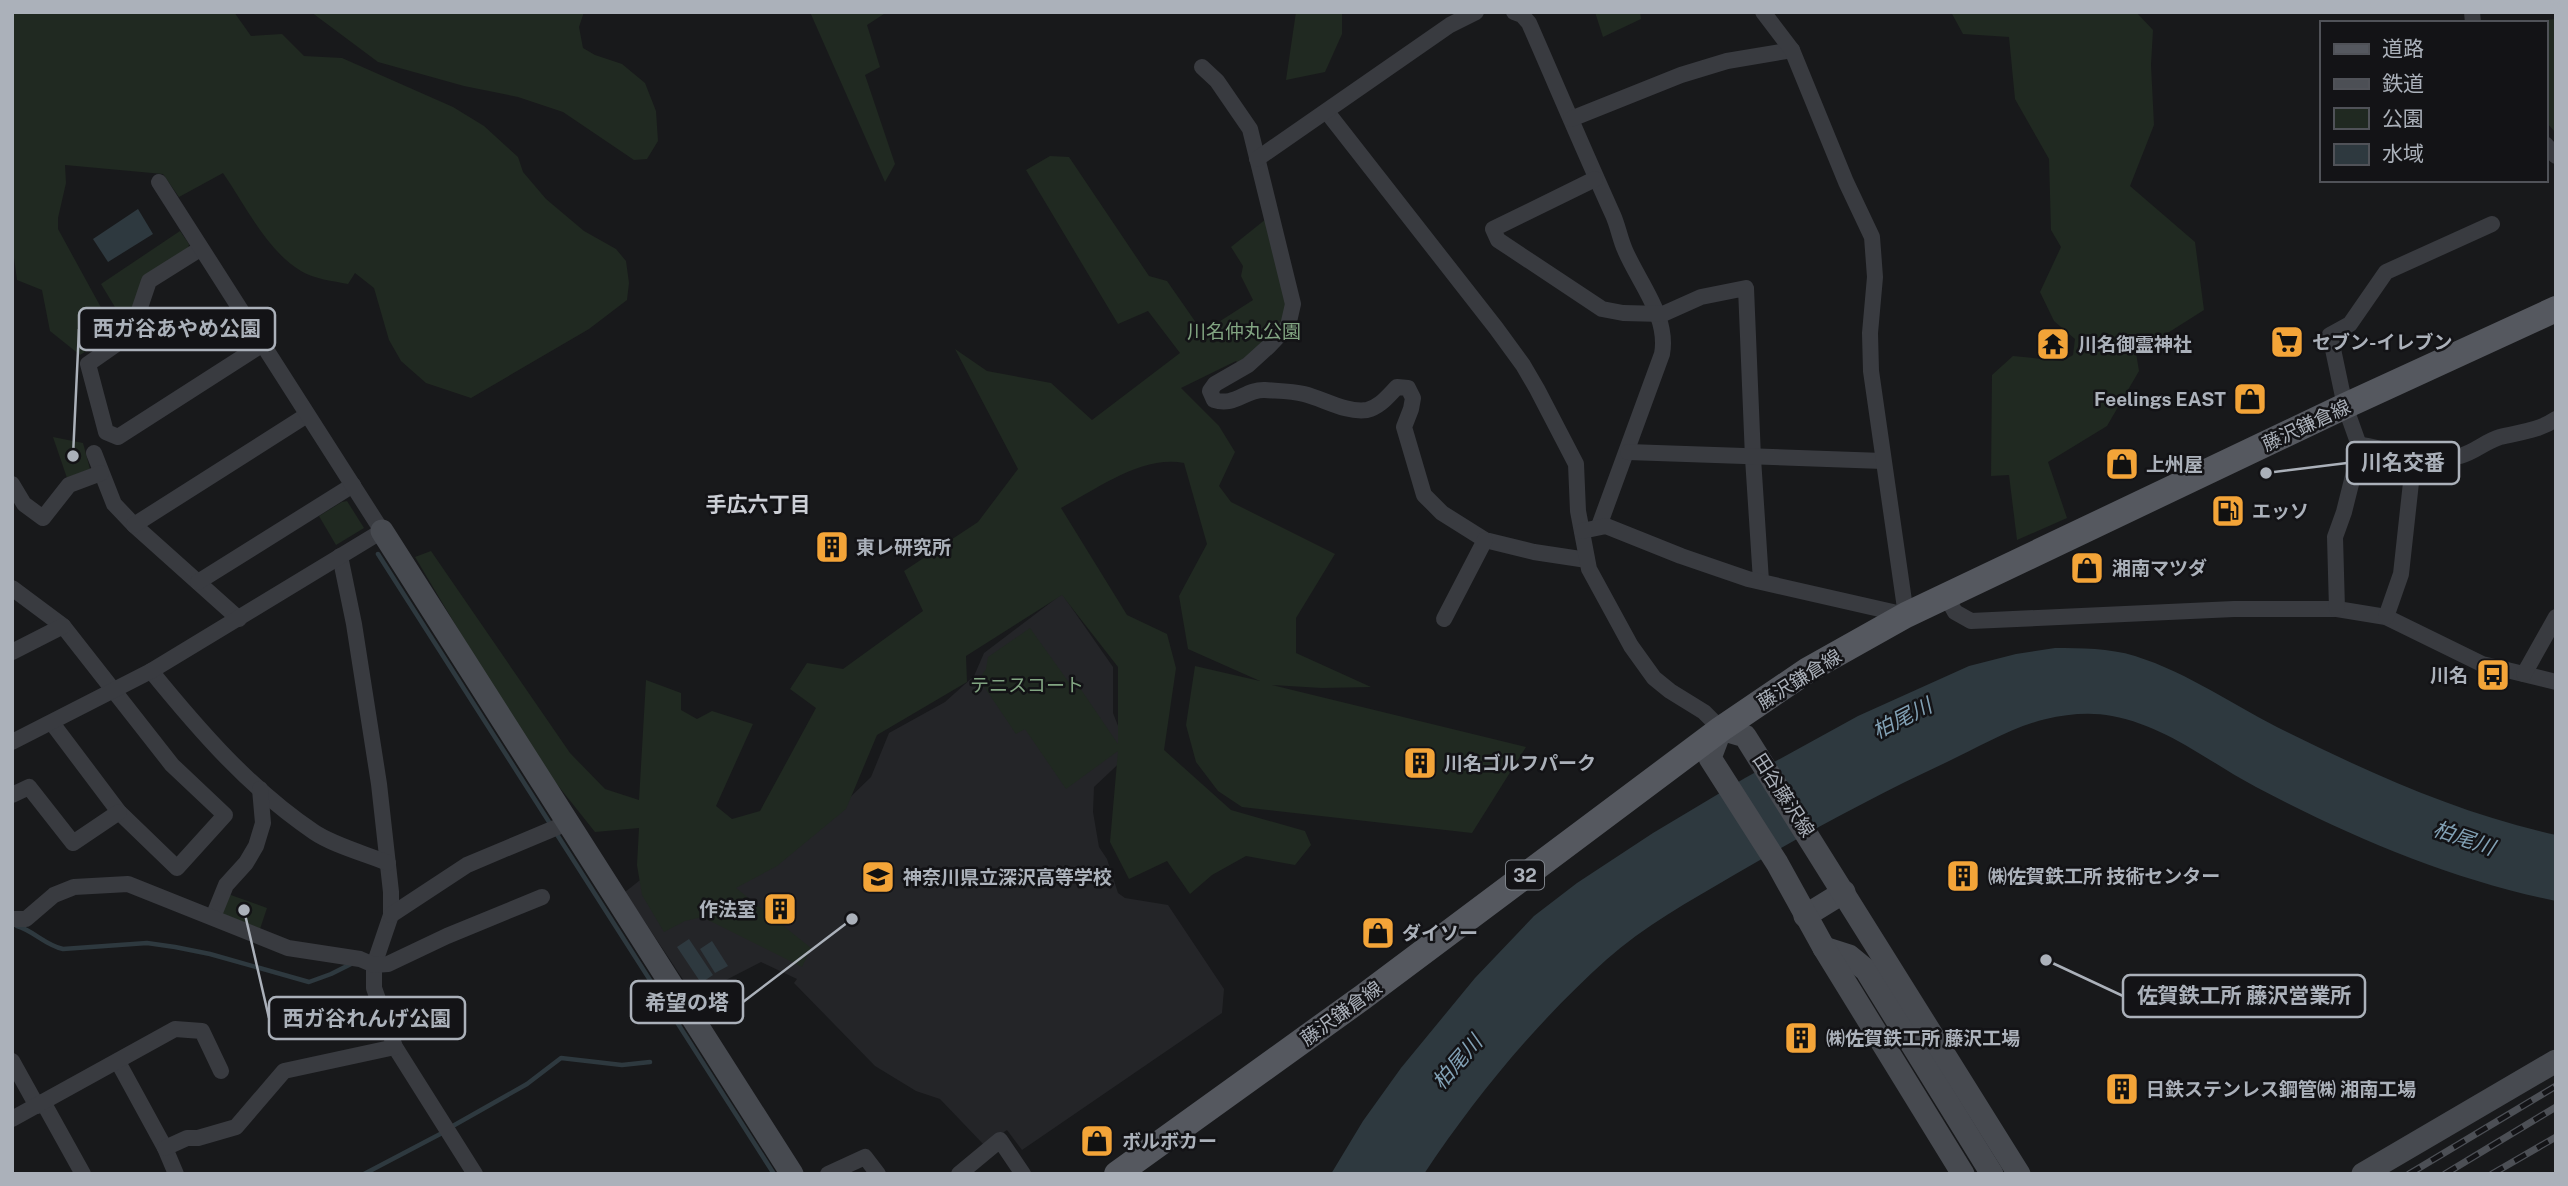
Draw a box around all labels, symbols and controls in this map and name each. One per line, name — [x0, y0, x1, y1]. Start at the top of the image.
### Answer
legend — [2320, 21, 2547, 182]
text: 道路 — [2382, 36, 2424, 61]
text: 鉄道 — [2382, 71, 2424, 96]
text: 公園 — [2382, 106, 2424, 131]
text: 水域 — [2382, 141, 2424, 166]
callout: 西ガ谷あやめ公園 — [79, 308, 275, 350]
text: 西ガ谷あやめ公園 — [93, 316, 261, 341]
park label: 川名仲丸公園 — [1187, 320, 1301, 342]
supermarket icon: セブン-イレブン — [2268, 323, 2306, 361]
temple icon: 川名御霊神社 — [2034, 325, 2072, 363]
place label: セブン-イレブン — [2312, 331, 2452, 353]
place label: 川名御霊神社 — [2078, 333, 2192, 355]
shop icon: Feelings EAST — [2231, 380, 2269, 418]
place label: Feelings EAST — [2094, 388, 2226, 410]
street label: 藤沢鎌倉線 — [2258, 395, 2354, 455]
callout: 川名交番 — [2347, 442, 2459, 484]
shop icon: 上州屋 — [2103, 445, 2141, 483]
text: 川名交番 — [2361, 450, 2445, 475]
place label: 上州屋 — [2146, 453, 2203, 475]
district label: 手広六丁目 — [706, 492, 811, 517]
fuel station icon: エッソ — [2209, 492, 2247, 530]
place label: エッソ — [2252, 500, 2309, 522]
building icon: 東レ研究所 — [813, 528, 851, 566]
place label: 東レ研究所 — [856, 536, 951, 558]
shop icon: 湘南マツダ — [2068, 549, 2106, 587]
place label: 湘南マツダ — [2112, 557, 2207, 579]
street label: 藤沢鎌倉線 — [1753, 644, 1845, 714]
bus stop icon: 川名 — [2474, 656, 2512, 694]
place label: 川名 — [2430, 664, 2468, 686]
park label: テニスコート — [970, 674, 1084, 696]
water label: 柏尾川 — [1868, 692, 1938, 743]
building icon: 川名ゴルフパーク — [1401, 744, 1439, 782]
street label: 田谷藤沢線 — [1749, 749, 1819, 841]
place label: 川名ゴルフパーク — [1444, 752, 1596, 774]
water label: 柏尾川 — [2430, 816, 2500, 861]
building icon: ㈱佐賀鉄工所 技術センター — [1944, 857, 1982, 895]
school or university icon: 神奈川県立深沢高等学校 — [859, 858, 897, 896]
road number: 32 — [1506, 860, 1544, 890]
place label: ㈱佐賀鉄工所 技術センター — [1988, 865, 2220, 887]
place label: 神奈川県立深沢高等学校 — [903, 866, 1112, 888]
building icon: 作法室 — [761, 890, 799, 928]
place label: 作法室 — [699, 898, 756, 920]
shop icon: ダイソー — [1359, 914, 1397, 952]
place label: ダイソー — [1402, 922, 1478, 944]
callout: 佐賀鉄工所 藤沢営業所 — [2123, 975, 2365, 1017]
street label: 藤沢鎌倉線 — [1296, 976, 1386, 1050]
callout: 希望の塔 — [631, 981, 743, 1023]
text: 佐賀鉄工所 藤沢営業所 — [2137, 983, 2351, 1008]
text: 希望の塔 — [645, 990, 729, 1015]
callout: 西ガ谷れんげ公園 — [269, 997, 465, 1039]
text: 西ガ谷れんげ公園 — [283, 1006, 451, 1031]
building icon: ㈱佐賀鉄工所 藤沢工場 — [1782, 1019, 1820, 1057]
place label: ㈱佐賀鉄工所 藤沢工場 — [1826, 1027, 2020, 1049]
water label: 柏尾川 — [1427, 1029, 1488, 1094]
building icon: 日鉄ステンレス鋼管㈱ 湘南工場 — [2103, 1070, 2141, 1108]
place label: 日鉄ステンレス鋼管㈱ 湘南工場 — [2146, 1078, 2416, 1100]
shop icon: ボルボカー — [1078, 1122, 1116, 1160]
place label: ボルボカー — [1122, 1130, 1217, 1152]

